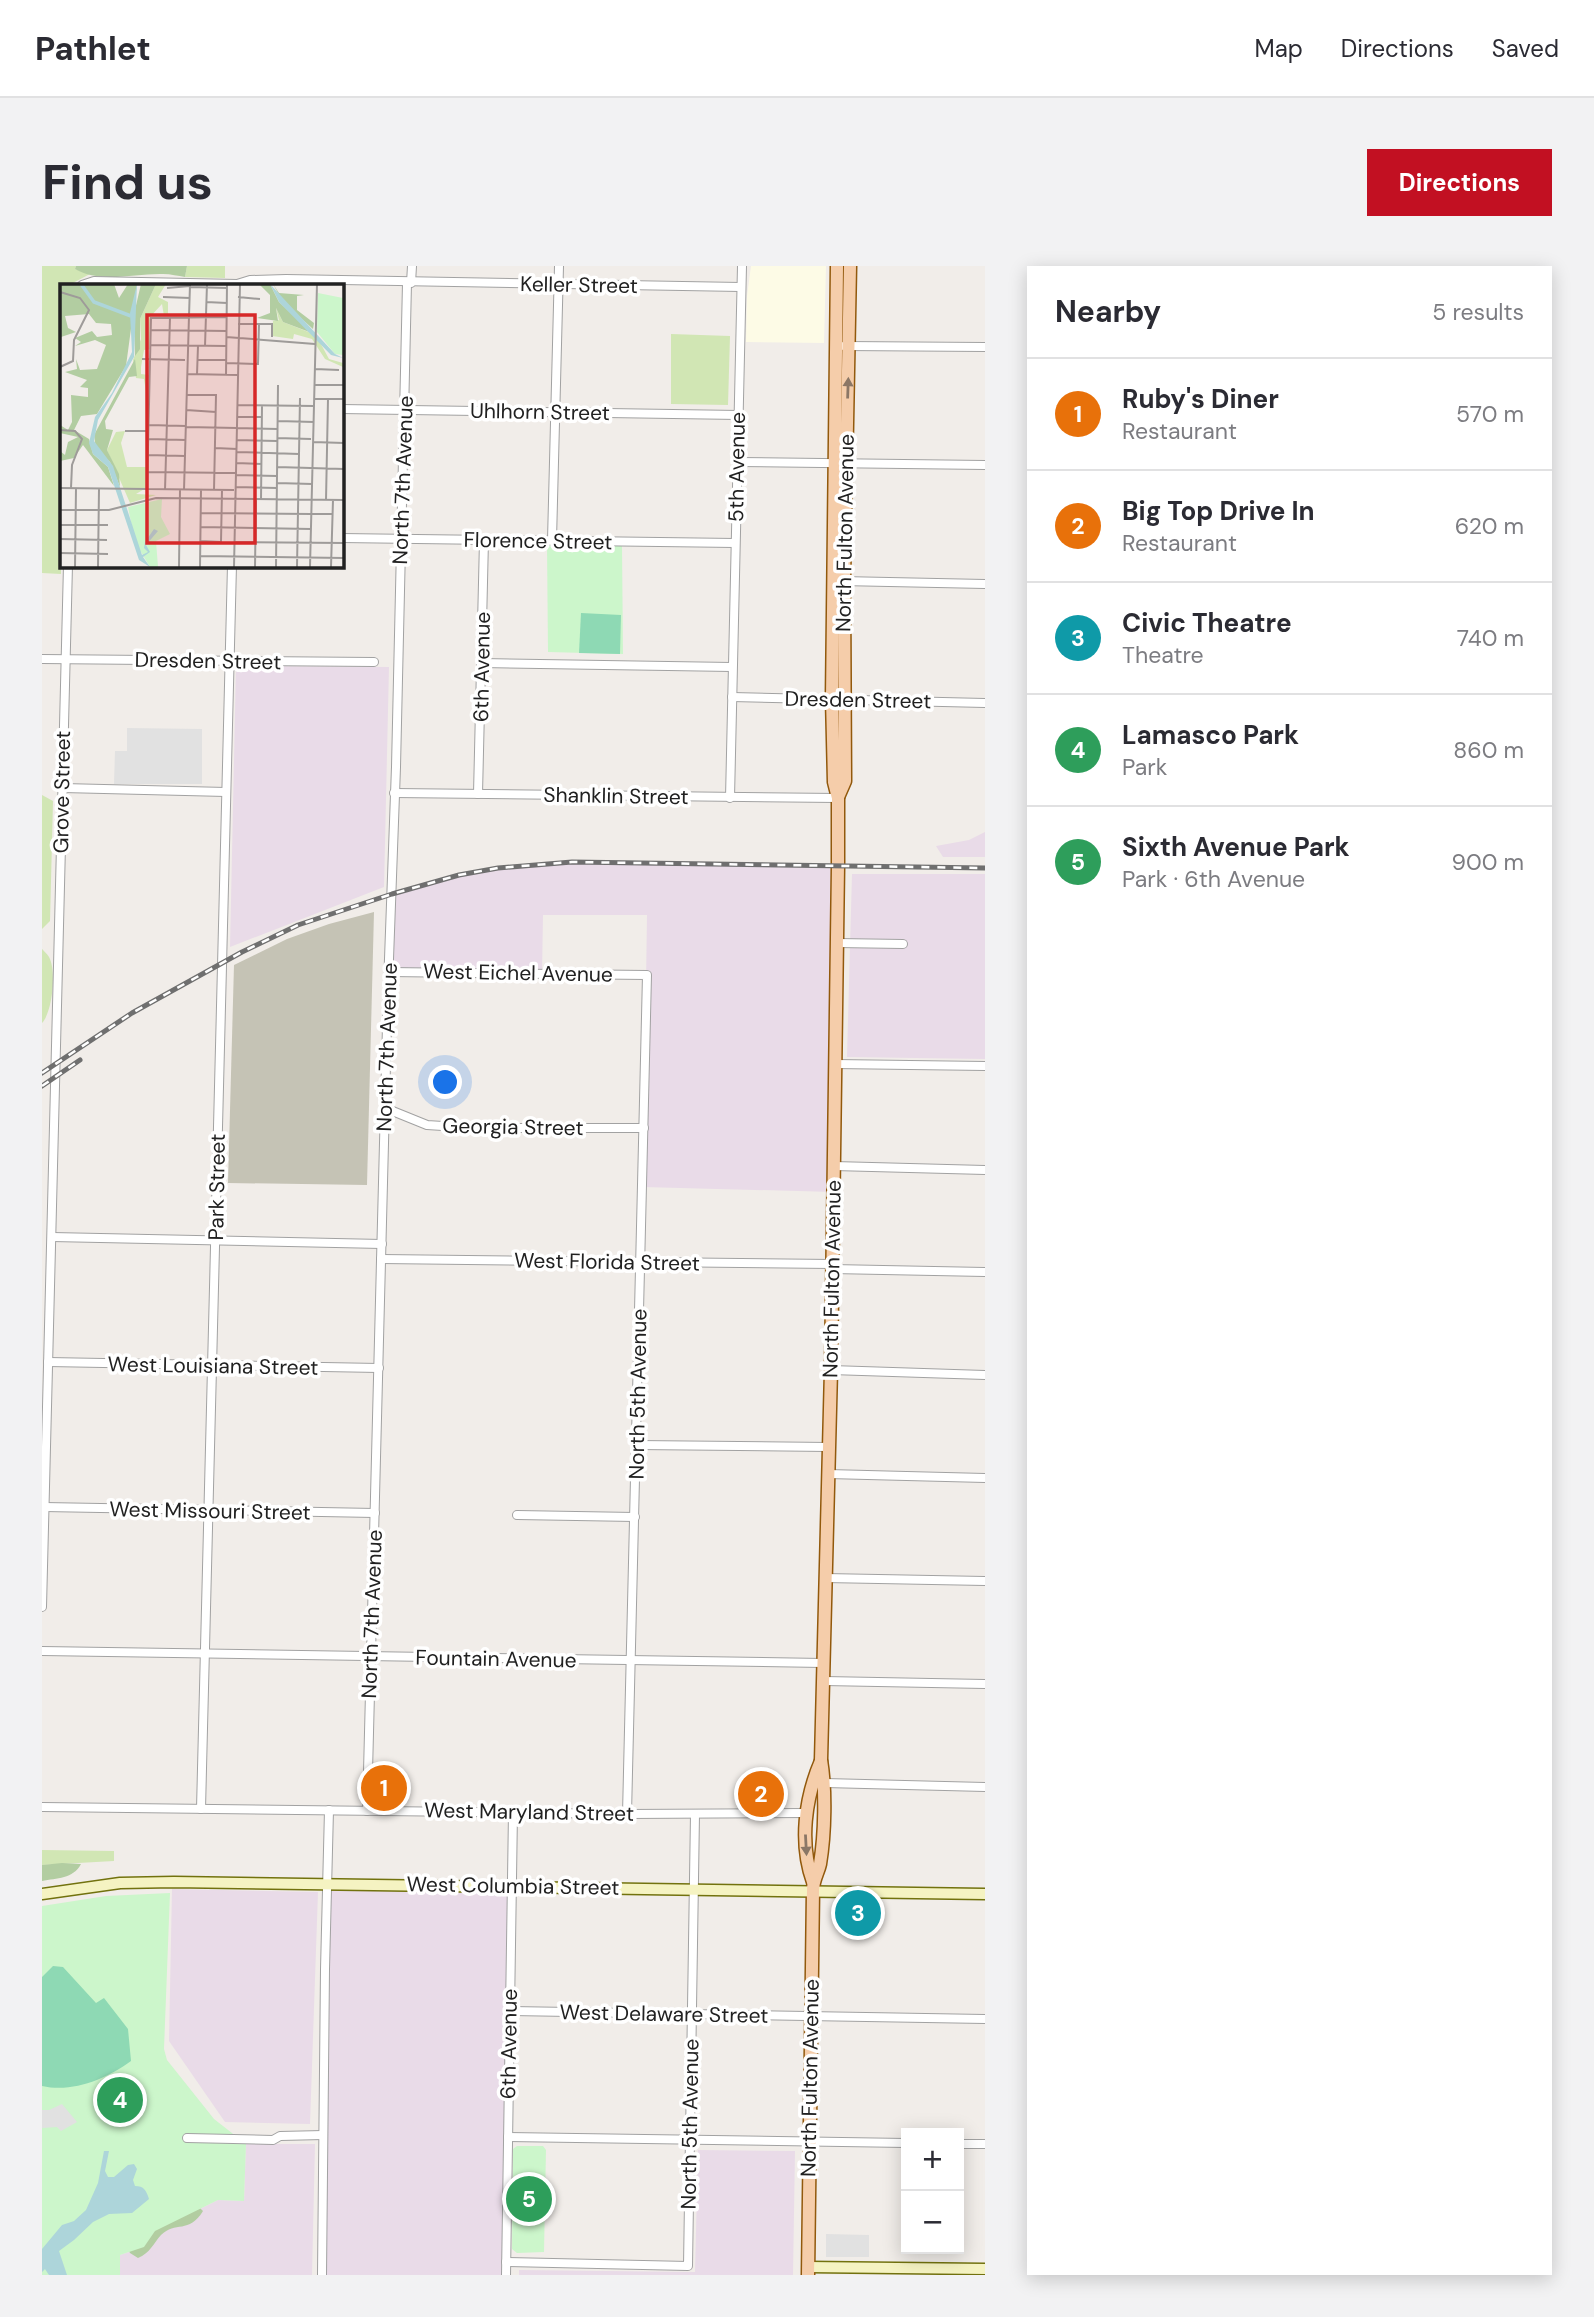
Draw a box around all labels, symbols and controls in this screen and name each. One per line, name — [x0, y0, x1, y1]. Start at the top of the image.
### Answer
text: Pathlet — [35, 27, 151, 70]
text: Map — [1255, 33, 1303, 64]
text: Directions — [1341, 33, 1454, 64]
text: Saved — [1492, 33, 1559, 64]
button: Directions — [1367, 149, 1552, 216]
text: Find us — [42, 150, 213, 214]
street label: Keller Street — [520, 270, 638, 300]
inset map — [60, 284, 343, 567]
text: Nearby — [1055, 292, 1161, 331]
text: 5 results — [1432, 297, 1524, 327]
one-way arrow — [843, 377, 854, 399]
text: Ruby's Diner — [1122, 382, 1279, 416]
street label: North 7th Avenue — [386, 395, 420, 565]
street label: Uhlhorn Street — [470, 397, 610, 427]
text: 1 — [1074, 399, 1082, 429]
text: 570 m — [1456, 399, 1524, 429]
street label: 5th Avenue — [722, 412, 752, 522]
text: Restaurant — [1122, 416, 1237, 446]
street label: North Fulton Avenue — [829, 434, 861, 632]
text: Big Top Drive In — [1122, 494, 1315, 528]
text: 2 — [1071, 511, 1085, 541]
text: 620 m — [1455, 511, 1524, 541]
street label: Florence Street — [463, 526, 613, 556]
text: Restaurant — [1122, 528, 1237, 558]
text: Civic Theatre — [1122, 606, 1292, 640]
street label: 6th Avenue — [467, 611, 497, 722]
text: 3 — [1071, 623, 1085, 653]
text: 740 m — [1457, 623, 1524, 653]
text: Theatre — [1122, 640, 1204, 670]
street label: Dresden Street — [134, 646, 282, 676]
street label: Dresden Street — [784, 685, 932, 715]
text: Lamasco Park — [1122, 718, 1299, 752]
street label: Grove Street — [47, 730, 77, 854]
text: 4 — [1071, 735, 1085, 765]
text: 860 m — [1453, 735, 1524, 765]
text: Park — [1122, 752, 1167, 782]
street label: Shanklin Street — [543, 781, 689, 811]
text: Sixth Avenue Park — [1122, 830, 1350, 864]
text: 5 — [1071, 847, 1085, 877]
text: 900 m — [1451, 847, 1524, 877]
text: Park · 6th Avenue — [1122, 864, 1305, 894]
street label: West Eichel Avenue — [423, 957, 613, 989]
street label: North 7th Avenue — [370, 962, 404, 1132]
your location — [428, 1065, 462, 1099]
street label: Georgia Street — [442, 1112, 584, 1142]
street label: Park Street — [202, 1133, 232, 1241]
street label: North Fulton Avenue — [816, 1180, 848, 1378]
street label: West Florida Street — [514, 1246, 700, 1278]
street label: North 5th Avenue — [623, 1308, 653, 1480]
street label: West Louisiana Street — [107, 1350, 319, 1382]
street label: West Missouri Street — [109, 1495, 311, 1527]
street label: North 7th Avenue — [355, 1529, 389, 1699]
street label: Fountain Avenue — [415, 1644, 577, 1674]
pin: 1 — [361, 1762, 407, 1814]
pin: 2 — [738, 1768, 784, 1820]
street label: West Maryland Street — [424, 1796, 634, 1828]
one-way arrow — [801, 1834, 812, 1856]
street label: West Columbia Street — [406, 1870, 620, 1902]
pin: 3 — [835, 1887, 881, 1939]
street label: North Fulton Avenue — [794, 1979, 826, 2177]
street label: 6th Avenue — [494, 1988, 524, 2099]
street label: West Delaware Street — [559, 1998, 769, 2030]
street label: North 5th Avenue — [675, 2038, 705, 2210]
pin: 4 — [97, 2074, 143, 2126]
map controls — [901, 2128, 964, 2254]
button: + — [901, 2128, 964, 2191]
pin: 5 — [506, 2173, 552, 2225]
button: − — [901, 2191, 964, 2254]

